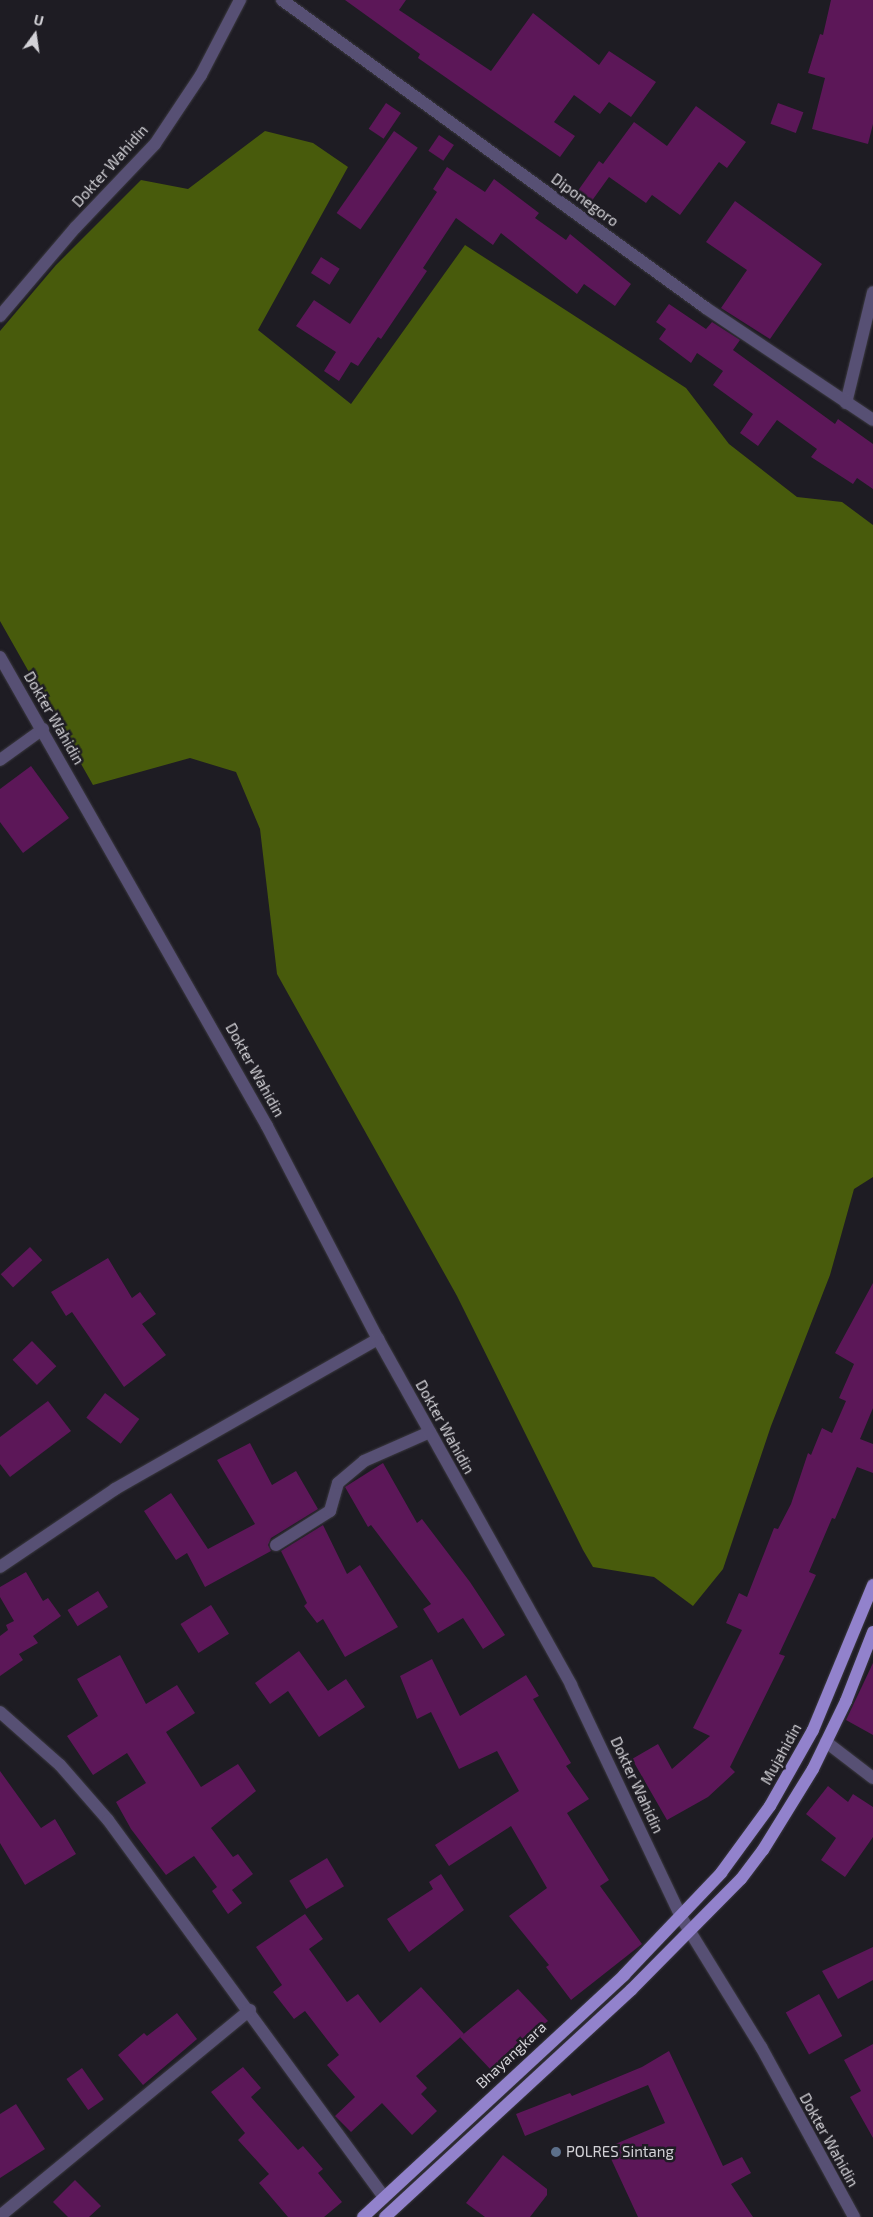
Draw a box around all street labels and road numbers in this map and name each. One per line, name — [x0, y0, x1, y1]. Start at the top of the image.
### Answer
street label: Dokter Wahidin — [68, 121, 152, 211]
street label: Diponegoro — [548, 170, 622, 230]
street label: Dokter Wahidin — [20, 668, 88, 768]
street label: Dokter Wahidin — [222, 1020, 288, 1120]
street label: Dokter Wahidin — [412, 1377, 478, 1477]
street label: Mujahidin — [757, 1720, 805, 1788]
street label: Dokter Wahidin — [607, 1734, 667, 1836]
street label: Bhayangkara — [472, 2018, 550, 2092]
street label: Dokter Wahidin — [796, 2090, 862, 2190]

